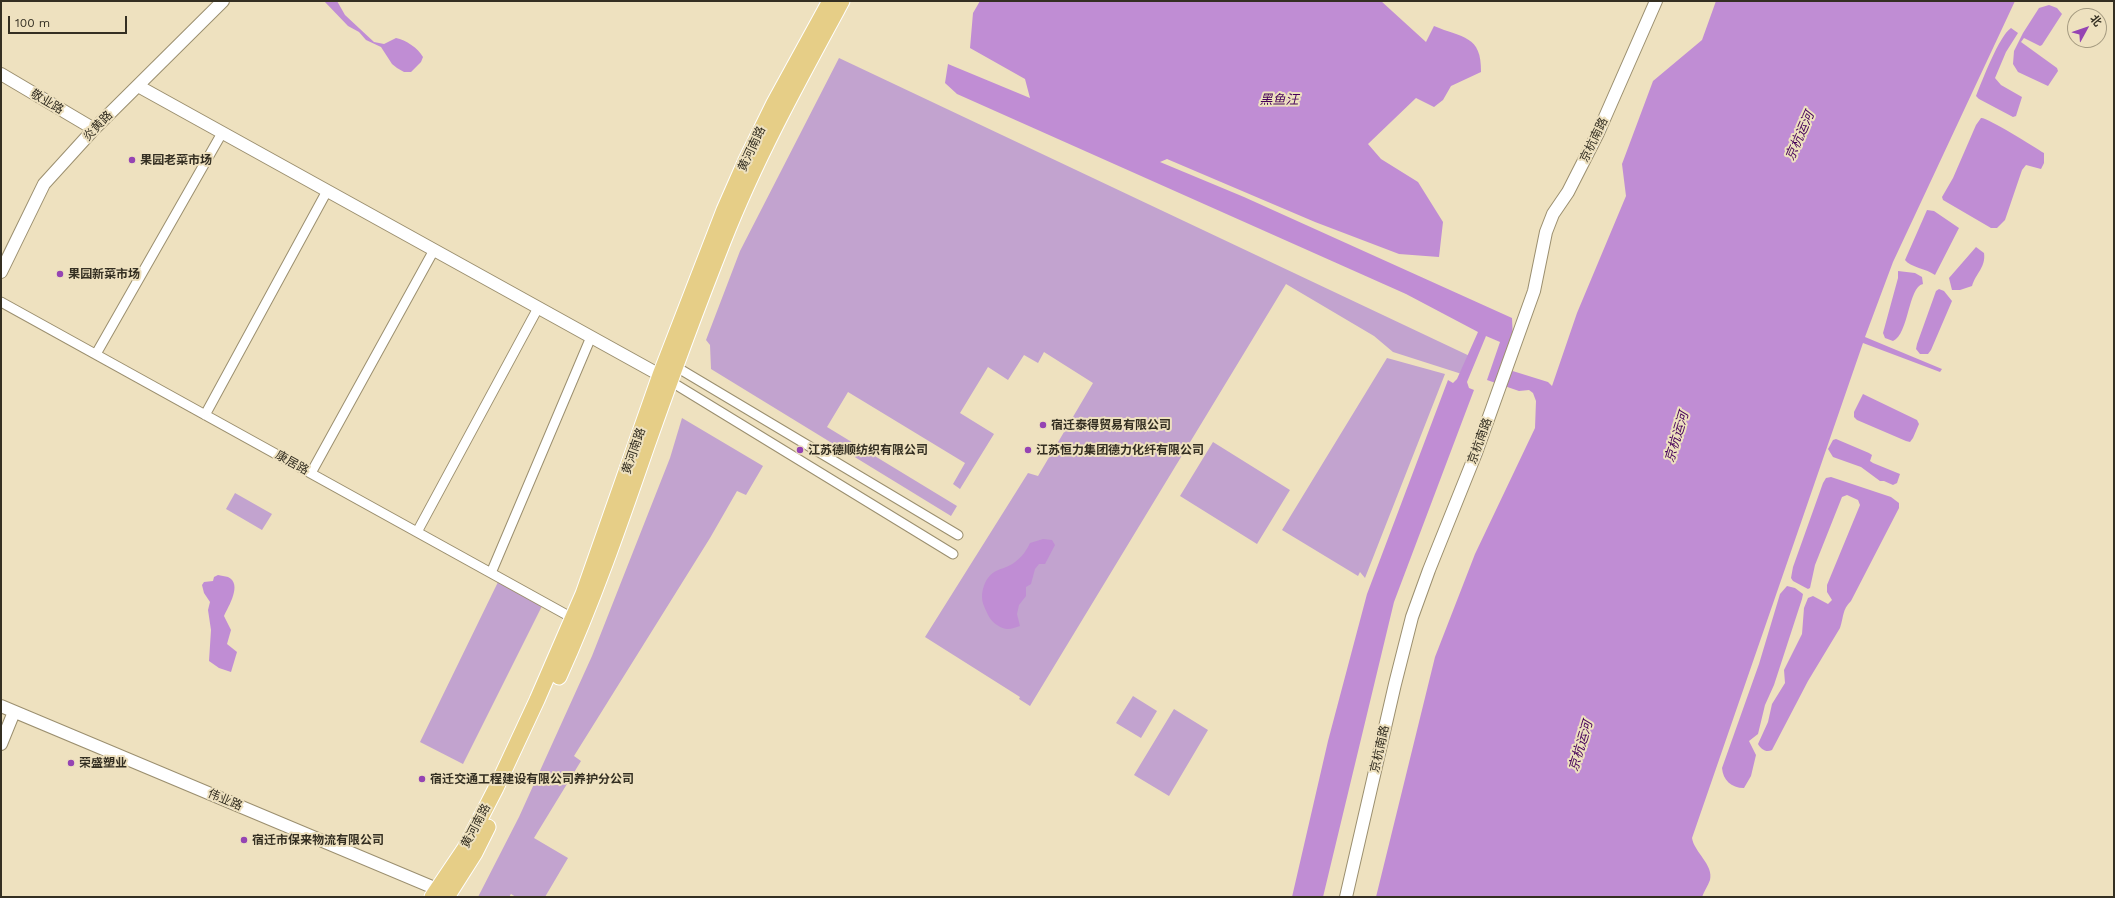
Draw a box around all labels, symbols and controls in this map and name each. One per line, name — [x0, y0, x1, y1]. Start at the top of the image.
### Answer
scale bar — [10, 8, 129, 34]
north arrow — [2067, 8, 2107, 48]
text: 北 — [2087, 12, 2104, 29]
text: 100 m — [15, 16, 50, 30]
street label: 敬业路 — [28, 87, 66, 117]
water label: 黑鱼汪 — [1260, 92, 1298, 108]
street label: 炎黄路 — [80, 108, 116, 144]
water label: 京杭运河 — [1782, 109, 1818, 163]
street label: 京杭南路 — [1577, 115, 1611, 165]
street label: 黄河南路 — [735, 124, 769, 174]
place label: 果园老菜市场 — [140, 153, 212, 167]
marker: 果园老菜市场 — [127, 155, 137, 165]
place label: 果园新菜市场 — [68, 267, 140, 281]
marker: 果园新菜市场 — [55, 269, 65, 279]
water label: 京杭运河 — [1662, 410, 1692, 464]
street label: 京杭南路 — [1465, 416, 1495, 466]
place label: 宿迁泰得贸易有限公司 — [1051, 418, 1171, 432]
marker: 宿迁泰得贸易有限公司 — [1038, 420, 1048, 430]
street label: 黄河南路 — [619, 426, 649, 476]
place label: 江苏德顺纺织有限公司 — [808, 443, 928, 457]
place label: 江苏恒力集团德力化纤有限公司 — [1036, 443, 1204, 457]
marker: 江苏德顺纺织有限公司 — [795, 445, 805, 455]
marker: 江苏恒力集团德力化纤有限公司 — [1023, 445, 1033, 455]
street label: 康居路 — [273, 448, 311, 478]
water label: 京杭运河 — [1566, 719, 1596, 773]
street label: 京杭南路 — [1368, 724, 1392, 774]
place label: 荣盛塑业 — [79, 756, 127, 770]
marker: 荣盛塑业 — [66, 758, 76, 768]
place label: 宿迁交通工程建设有限公司养护分公司 — [430, 772, 634, 786]
marker: 宿迁交通工程建设有限公司养护分公司 — [417, 774, 427, 784]
street label: 伟业路 — [206, 786, 244, 814]
street label: 黄河南路 — [458, 801, 494, 851]
place label: 宿迁市保来物流有限公司 — [252, 833, 384, 847]
marker: 宿迁市保来物流有限公司 — [239, 835, 249, 845]

